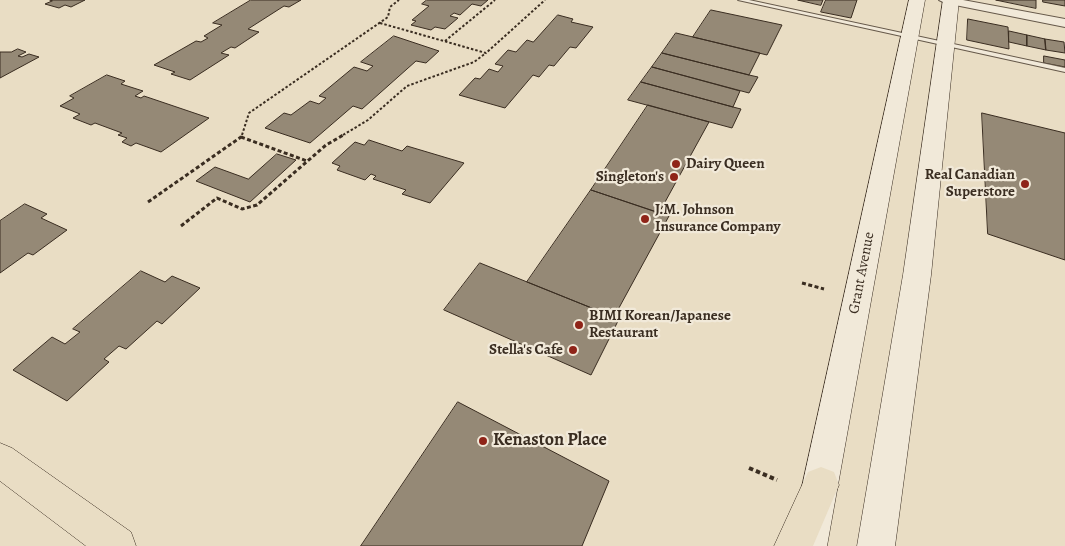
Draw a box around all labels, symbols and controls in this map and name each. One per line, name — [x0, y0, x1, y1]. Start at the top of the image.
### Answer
place label: Dairy Queen — [686, 155, 765, 173]
marker: Dairy Queen — [670, 158, 682, 170]
place label: Real Canadian Superstore — [925, 166, 1015, 201]
place label: Singleton's — [596, 168, 664, 186]
marker: Singleton's — [668, 171, 680, 183]
marker: Real Canadian Superstore — [1019, 178, 1031, 190]
place label: J.M. Johnson Insurance Company — [655, 201, 780, 236]
marker: J.M. Johnson Insurance Company — [639, 213, 651, 225]
street label: Grant Avenue — [845, 230, 879, 316]
place label: BIMI Korean/Japanese Restaurant — [589, 307, 731, 342]
marker: BIMI Korean/Japanese Restaurant — [573, 319, 585, 331]
place label: Stella's Cafe — [489, 341, 563, 359]
marker: Stella's Cafe — [567, 344, 579, 356]
place label: Kenaston Place — [493, 430, 607, 452]
marker: Kenaston Place — [477, 435, 489, 447]

